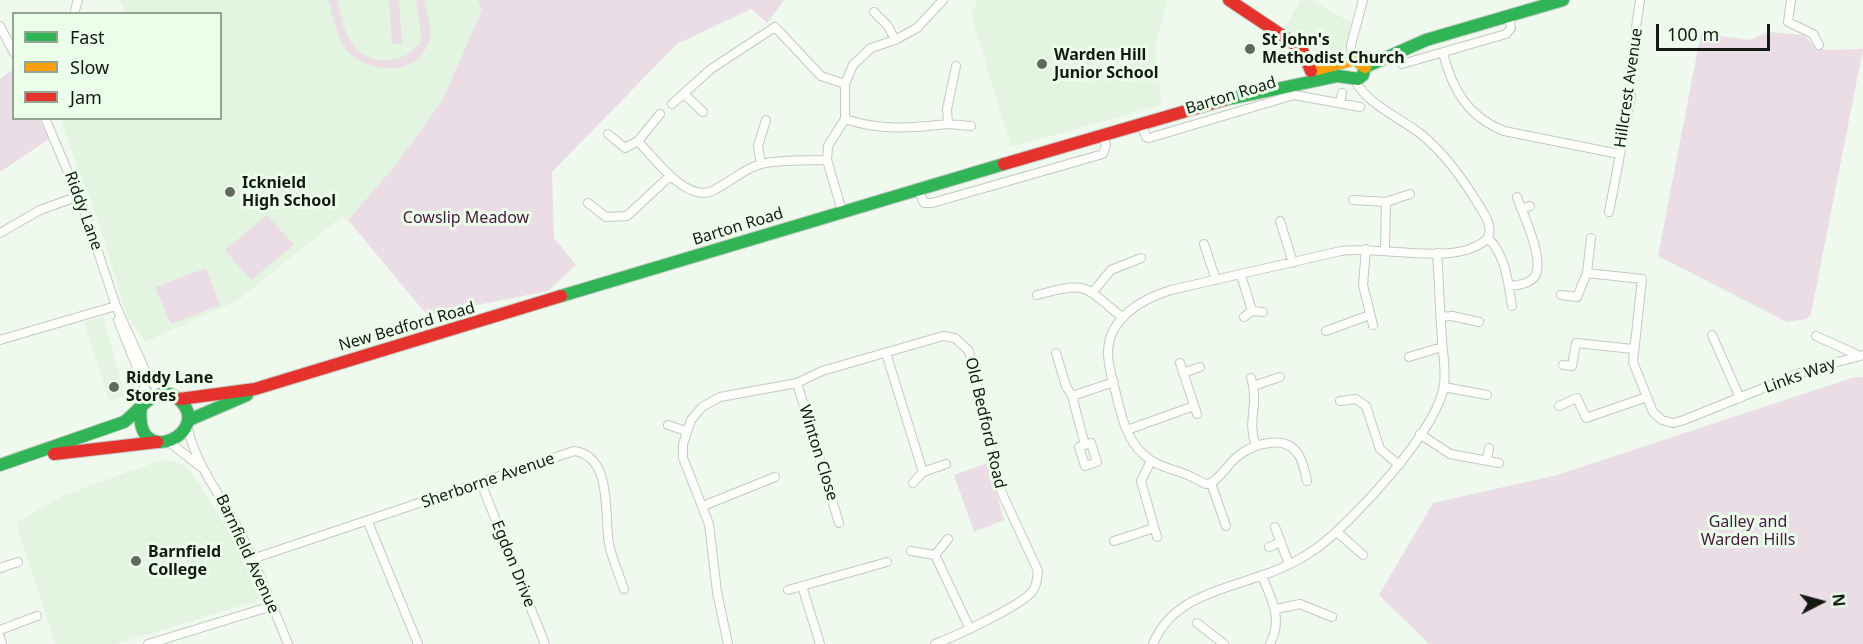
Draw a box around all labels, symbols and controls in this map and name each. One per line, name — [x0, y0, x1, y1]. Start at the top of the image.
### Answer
legend — [12, 12, 222, 120]
scale bar — [1659, 12, 1773, 50]
text: 100 m — [1667, 22, 1719, 46]
text: Fast — [70, 25, 105, 49]
street label: Hillcrest Avenue — [1611, 27, 1647, 149]
place label: St John's Methodist Church — [1262, 30, 1405, 68]
marker: St John's Methodist Church — [1243, 42, 1257, 56]
place label: Warden Hill Junior School — [1054, 45, 1158, 83]
text: Slow — [70, 55, 109, 79]
marker: Warden Hill Junior School — [1035, 57, 1049, 71]
street label: Barton Road — [1183, 73, 1279, 119]
text: Jam — [70, 85, 102, 109]
street label: Riddy Lane — [60, 169, 106, 253]
place label: Icknield High School — [242, 173, 336, 211]
marker: Icknield High School — [223, 185, 237, 199]
street label: Barton Road — [690, 204, 786, 250]
park label: Cowslip Meadow — [403, 208, 529, 228]
street label: New Bedford Road — [337, 298, 477, 356]
street label: Links Way — [1762, 354, 1838, 398]
street label: Old Bedford Road — [961, 356, 1009, 490]
place label: Riddy Lane Stores — [126, 368, 213, 406]
marker: Riddy Lane Stores — [107, 380, 121, 394]
street label: Winton Close — [794, 403, 842, 503]
street label: Sherborne Avenue — [419, 449, 557, 513]
street label: Barnfield Avenue — [211, 492, 283, 616]
park label: Galley and Warden Hills — [1701, 512, 1795, 550]
street label: Egdon Drive — [487, 518, 539, 610]
place label: Barnfield College — [148, 542, 221, 580]
marker: Barnfield College — [129, 554, 143, 568]
north arrow — [1791, 572, 1851, 632]
text: N — [1827, 592, 1851, 608]

